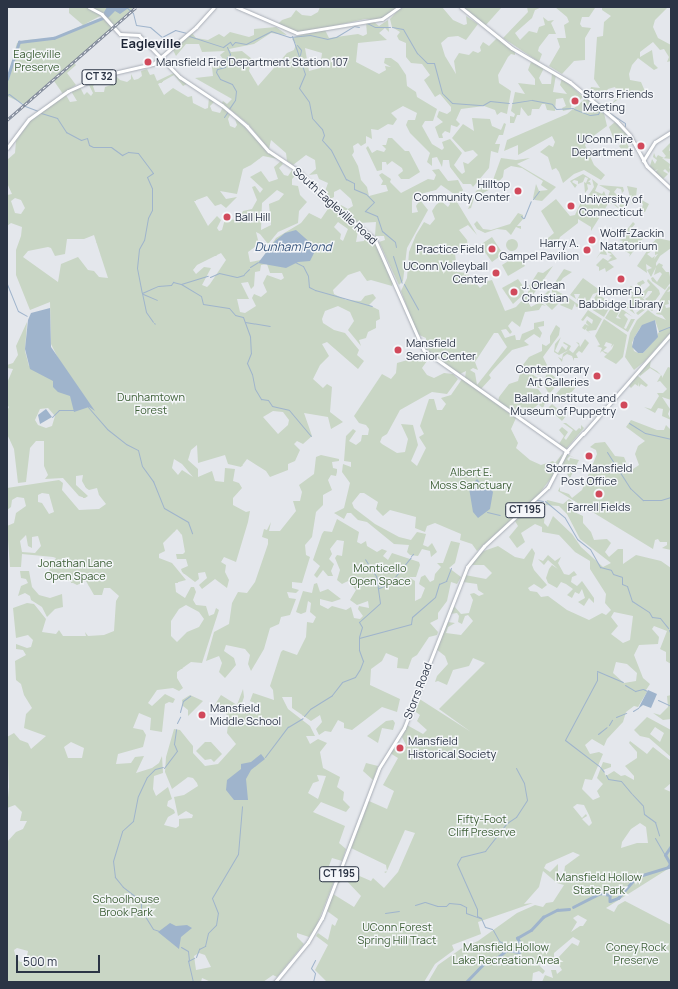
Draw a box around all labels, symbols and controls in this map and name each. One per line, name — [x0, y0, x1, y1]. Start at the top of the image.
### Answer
district label: Eagleville — [121, 35, 181, 51]
park label: Eagleville Preserve — [13, 48, 61, 74]
place label: Mansfield Fire Department Station 107 — [156, 55, 348, 69]
marker: Mansfield Fire Department Station 107 — [143, 57, 153, 67]
road number: CT 32 — [81, 69, 117, 85]
place label: Storrs Friends Meeting — [583, 88, 653, 114]
marker: Storrs Friends Meeting — [570, 96, 580, 106]
place label: UConn Fire Department — [572, 133, 633, 159]
marker: UConn Fire Department — [636, 141, 646, 151]
street label: South Eagleville Road — [290, 165, 380, 247]
place label: Hilltop Community Center — [414, 178, 510, 204]
marker: Hilltop Community Center — [513, 186, 523, 196]
place label: University of Connecticut — [579, 193, 643, 219]
marker: University of Connecticut — [566, 201, 576, 211]
place label: Ball Hill — [235, 210, 270, 224]
marker: Ball Hill — [222, 212, 232, 222]
place label: Wolff-Zackin Natatorium — [600, 227, 664, 253]
marker: Wolff-Zackin Natatorium — [587, 235, 597, 245]
place label: Harry A. Gampel Pavilion — [499, 237, 579, 263]
water label: Dunham Pond — [254, 240, 332, 254]
place label: Practice Field — [416, 242, 484, 256]
marker: Practice Field — [487, 244, 497, 254]
marker: Harry A. Gampel Pavilion — [582, 245, 592, 255]
place label: UConn Volleyball Center — [403, 260, 488, 286]
marker: UConn Volleyball Center — [491, 268, 501, 278]
marker: Homer D. Babbidge Library — [616, 274, 626, 284]
place label: J. Orlean Christian — [522, 279, 568, 305]
place label: Homer D. Babbidge Library — [579, 285, 663, 311]
marker: J. Orlean Christian — [509, 287, 519, 297]
place label: Mansfield Senior Center — [406, 337, 476, 363]
marker: Mansfield Senior Center — [393, 345, 403, 355]
place label: Contemporary Art Galleries — [516, 363, 589, 389]
marker: Contemporary Art Galleries — [592, 371, 602, 381]
park label: Dunhamtown Forest — [117, 391, 185, 417]
place label: Ballard Institute and Museum of Puppetry — [511, 392, 616, 418]
marker: Ballard Institute and Museum of Puppetry — [619, 400, 629, 410]
marker: Storrs–Mansfield Post Office — [584, 451, 594, 461]
place label: Storrs–Mansfield Post Office — [546, 462, 632, 488]
park label: Albert E. Moss Sanctuary — [430, 466, 512, 492]
marker: Farrell Fields — [594, 489, 604, 499]
place label: Farrell Fields — [568, 500, 630, 514]
road number: CT 195 — [505, 502, 545, 518]
park label: Jonathan Lane Open Space — [38, 557, 112, 583]
park label: Monticello Open Space — [349, 562, 411, 588]
street label: Storrs Road — [401, 661, 435, 721]
place label: Mansfield Middle School — [210, 702, 281, 728]
marker: Mansfield Middle School — [197, 710, 207, 720]
place label: Mansfield Historical Society — [408, 735, 496, 761]
marker: Mansfield Historical Society — [395, 743, 405, 753]
park label: Fifty-Foot Cliff Preserve — [448, 813, 516, 839]
road number: CT 195 — [319, 866, 359, 882]
park label: Mansfield Hollow State Park — [556, 871, 642, 897]
park label: Schoolhouse Brook Park — [93, 893, 159, 919]
park label: UConn Forest Spring Hill Tract — [358, 921, 436, 947]
park label: Mansfield Hollow Lake Recreation Area — [453, 941, 559, 967]
park label: Coney Rock Preserve — [606, 941, 666, 967]
scale bar — [18, 947, 102, 973]
text: 500 m — [23, 953, 57, 970]

